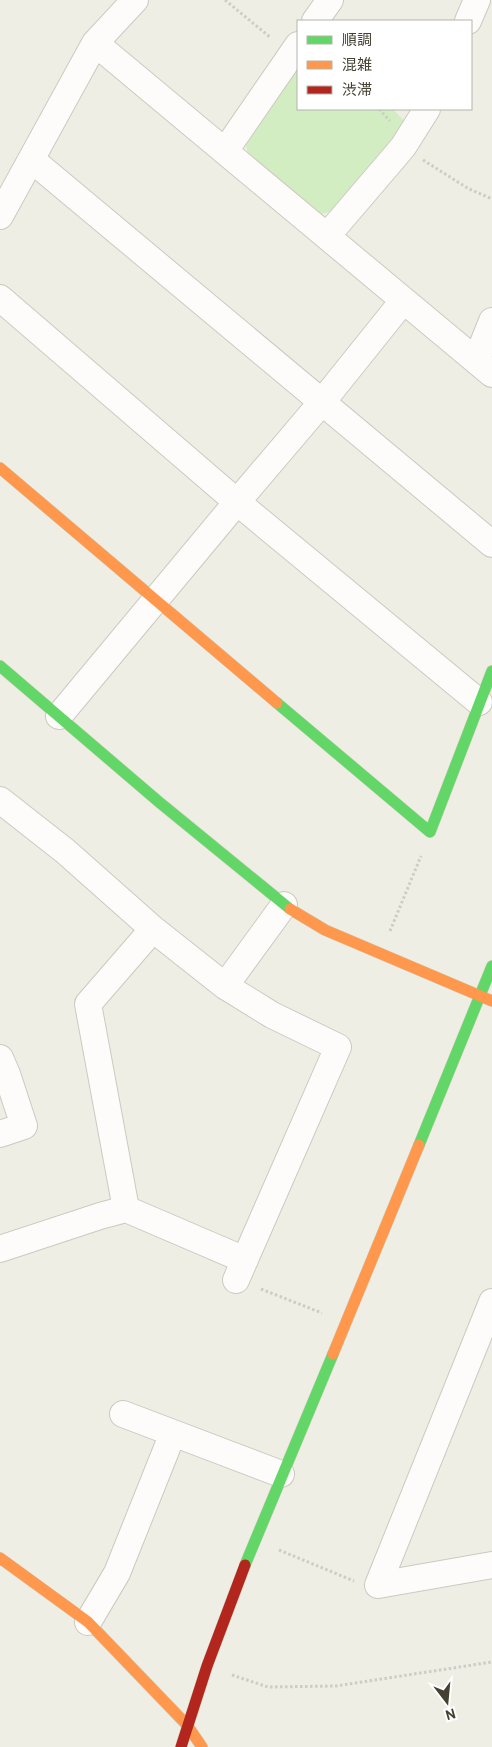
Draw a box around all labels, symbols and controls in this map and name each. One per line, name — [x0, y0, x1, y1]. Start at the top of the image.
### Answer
legend — [297, 20, 472, 110]
text: 順調 — [342, 32, 372, 51]
text: 混雑 — [342, 57, 372, 76]
text: 渋滞 — [342, 82, 372, 101]
north arrow — [422, 1677, 472, 1727]
text: N — [443, 1703, 457, 1723]

